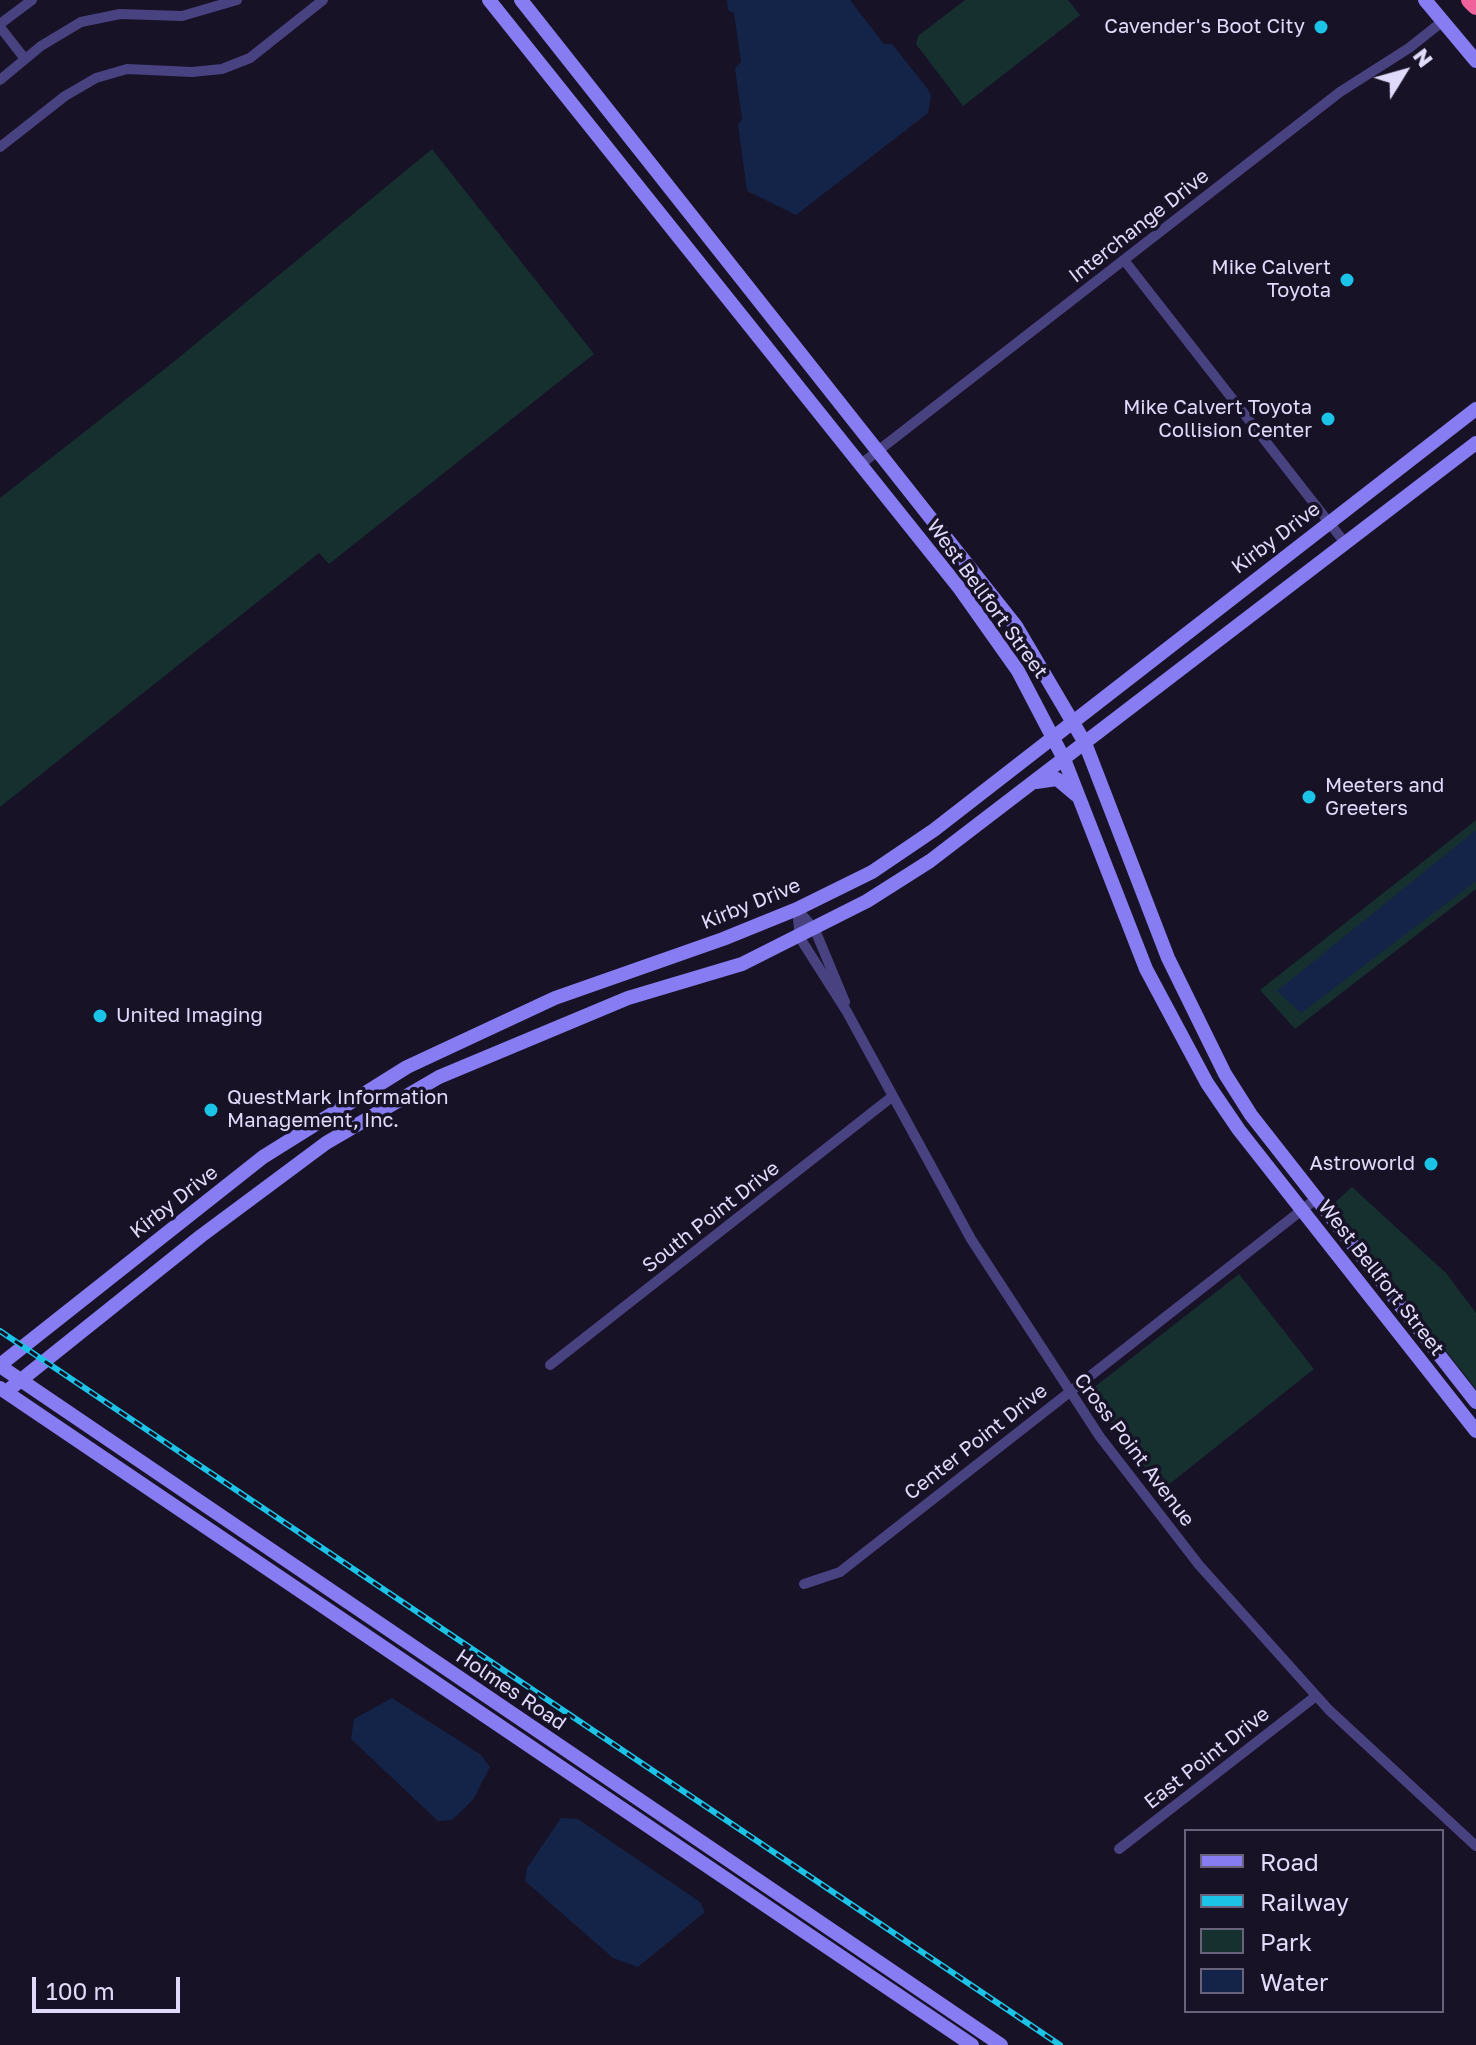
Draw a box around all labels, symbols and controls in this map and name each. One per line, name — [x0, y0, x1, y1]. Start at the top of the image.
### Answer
place label: Cavender's Boot City — [1104, 15, 1305, 39]
marker: Cavender's Boot City — [1312, 18, 1330, 36]
north arrow — [1364, 32, 1444, 112]
text: N — [1408, 42, 1439, 72]
street label: Interchange Drive — [1064, 164, 1214, 288]
place label: Mike Calvert Toyota — [1211, 256, 1331, 303]
marker: Mike Calvert Toyota — [1338, 271, 1356, 289]
place label: Mike Calvert Toyota Collision Center — [1123, 396, 1312, 443]
marker: Mike Calvert Toyota Collision Center — [1319, 410, 1337, 428]
street label: Kirby Drive — [1227, 497, 1325, 579]
street label: West Bellfort Street — [921, 515, 1053, 683]
place label: Meeters and Greeters — [1325, 774, 1444, 821]
marker: Meeters and Greeters — [1300, 788, 1318, 806]
street label: Kirby Drive — [698, 873, 804, 935]
place label: United Imaging — [116, 1004, 263, 1028]
marker: United Imaging — [91, 1007, 109, 1025]
place label: QuestMark Information Management, Inc. — [227, 1086, 449, 1133]
marker: QuestMark Information Management, Inc. — [202, 1101, 220, 1119]
place label: Astroworld — [1309, 1152, 1415, 1176]
marker: Astroworld — [1422, 1155, 1440, 1173]
street label: South Point Drive — [638, 1156, 784, 1278]
street label: Kirby Drive — [125, 1160, 223, 1244]
street label: West Bellfort Street — [1313, 1196, 1449, 1360]
street label: Cross Point Avenue — [1069, 1369, 1199, 1531]
street label: Center Point Drive — [900, 1379, 1052, 1505]
street label: Holmes Road — [451, 1644, 571, 1736]
street label: East Point Drive — [1140, 1702, 1274, 1814]
legend — [1184, 1829, 1444, 2013]
text: Road — [1260, 1847, 1319, 1876]
text: Railway — [1260, 1887, 1349, 1916]
text: Park — [1260, 1927, 1312, 1956]
scale bar — [36, 1961, 184, 2011]
text: Water — [1260, 1967, 1328, 1996]
text: 100 m — [46, 1976, 115, 2005]

